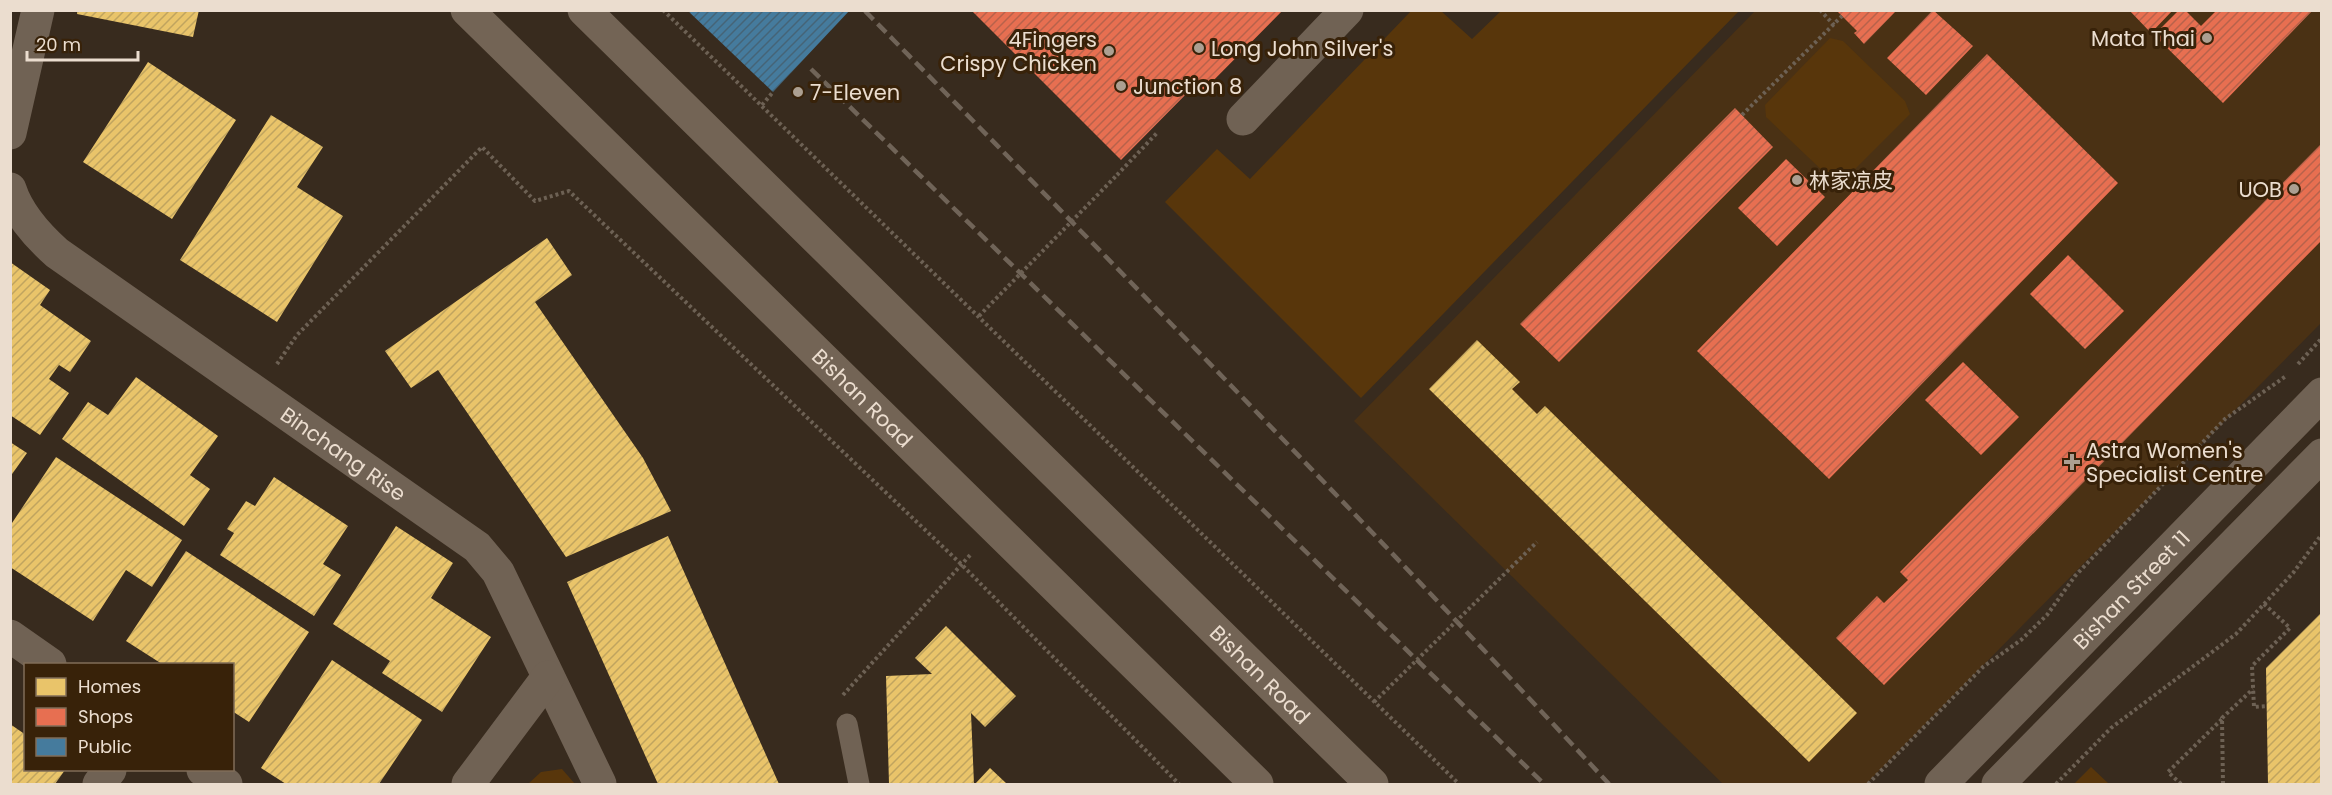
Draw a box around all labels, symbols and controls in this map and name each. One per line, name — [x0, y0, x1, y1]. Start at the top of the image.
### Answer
scale bar — [27, 24, 138, 62]
place label: Mata Thai — [2091, 24, 2195, 53]
place label: 4Fingers Crispy Chicken — [940, 25, 1097, 78]
marker: Mata Thai — [2200, 31, 2214, 45]
text: 20 m — [36, 32, 81, 57]
place label: Long John Silver's — [1211, 34, 1393, 63]
marker: Long John Silver's — [1192, 41, 1206, 55]
marker: 4Fingers Crispy Chicken — [1102, 44, 1116, 58]
place label: Junction 8 — [1133, 72, 1242, 101]
place label: 7-Eleven — [810, 78, 900, 107]
marker: Junction 8 — [1114, 79, 1128, 93]
marker: 7-Eleven — [791, 85, 805, 99]
place label: 林家凉皮 — [1809, 166, 1893, 195]
marker: 林家凉皮 — [1790, 173, 1804, 187]
place label: UOB — [2238, 175, 2282, 204]
marker: UOB — [2287, 182, 2301, 196]
street label: Bishan Road — [806, 342, 919, 454]
street label: Binchang Rise — [275, 399, 412, 508]
place label: Astra Women's Specialist Centre — [2086, 436, 2263, 489]
marker: Astra Women's Specialist Centre — [2063, 453, 2081, 471]
street label: Bishan Street 11 — [2066, 523, 2196, 655]
street label: Bishan Road — [1204, 618, 1317, 730]
legend — [24, 663, 234, 771]
text: Homes — [78, 674, 141, 699]
text: Shops — [78, 704, 133, 729]
text: Public — [78, 734, 132, 759]

